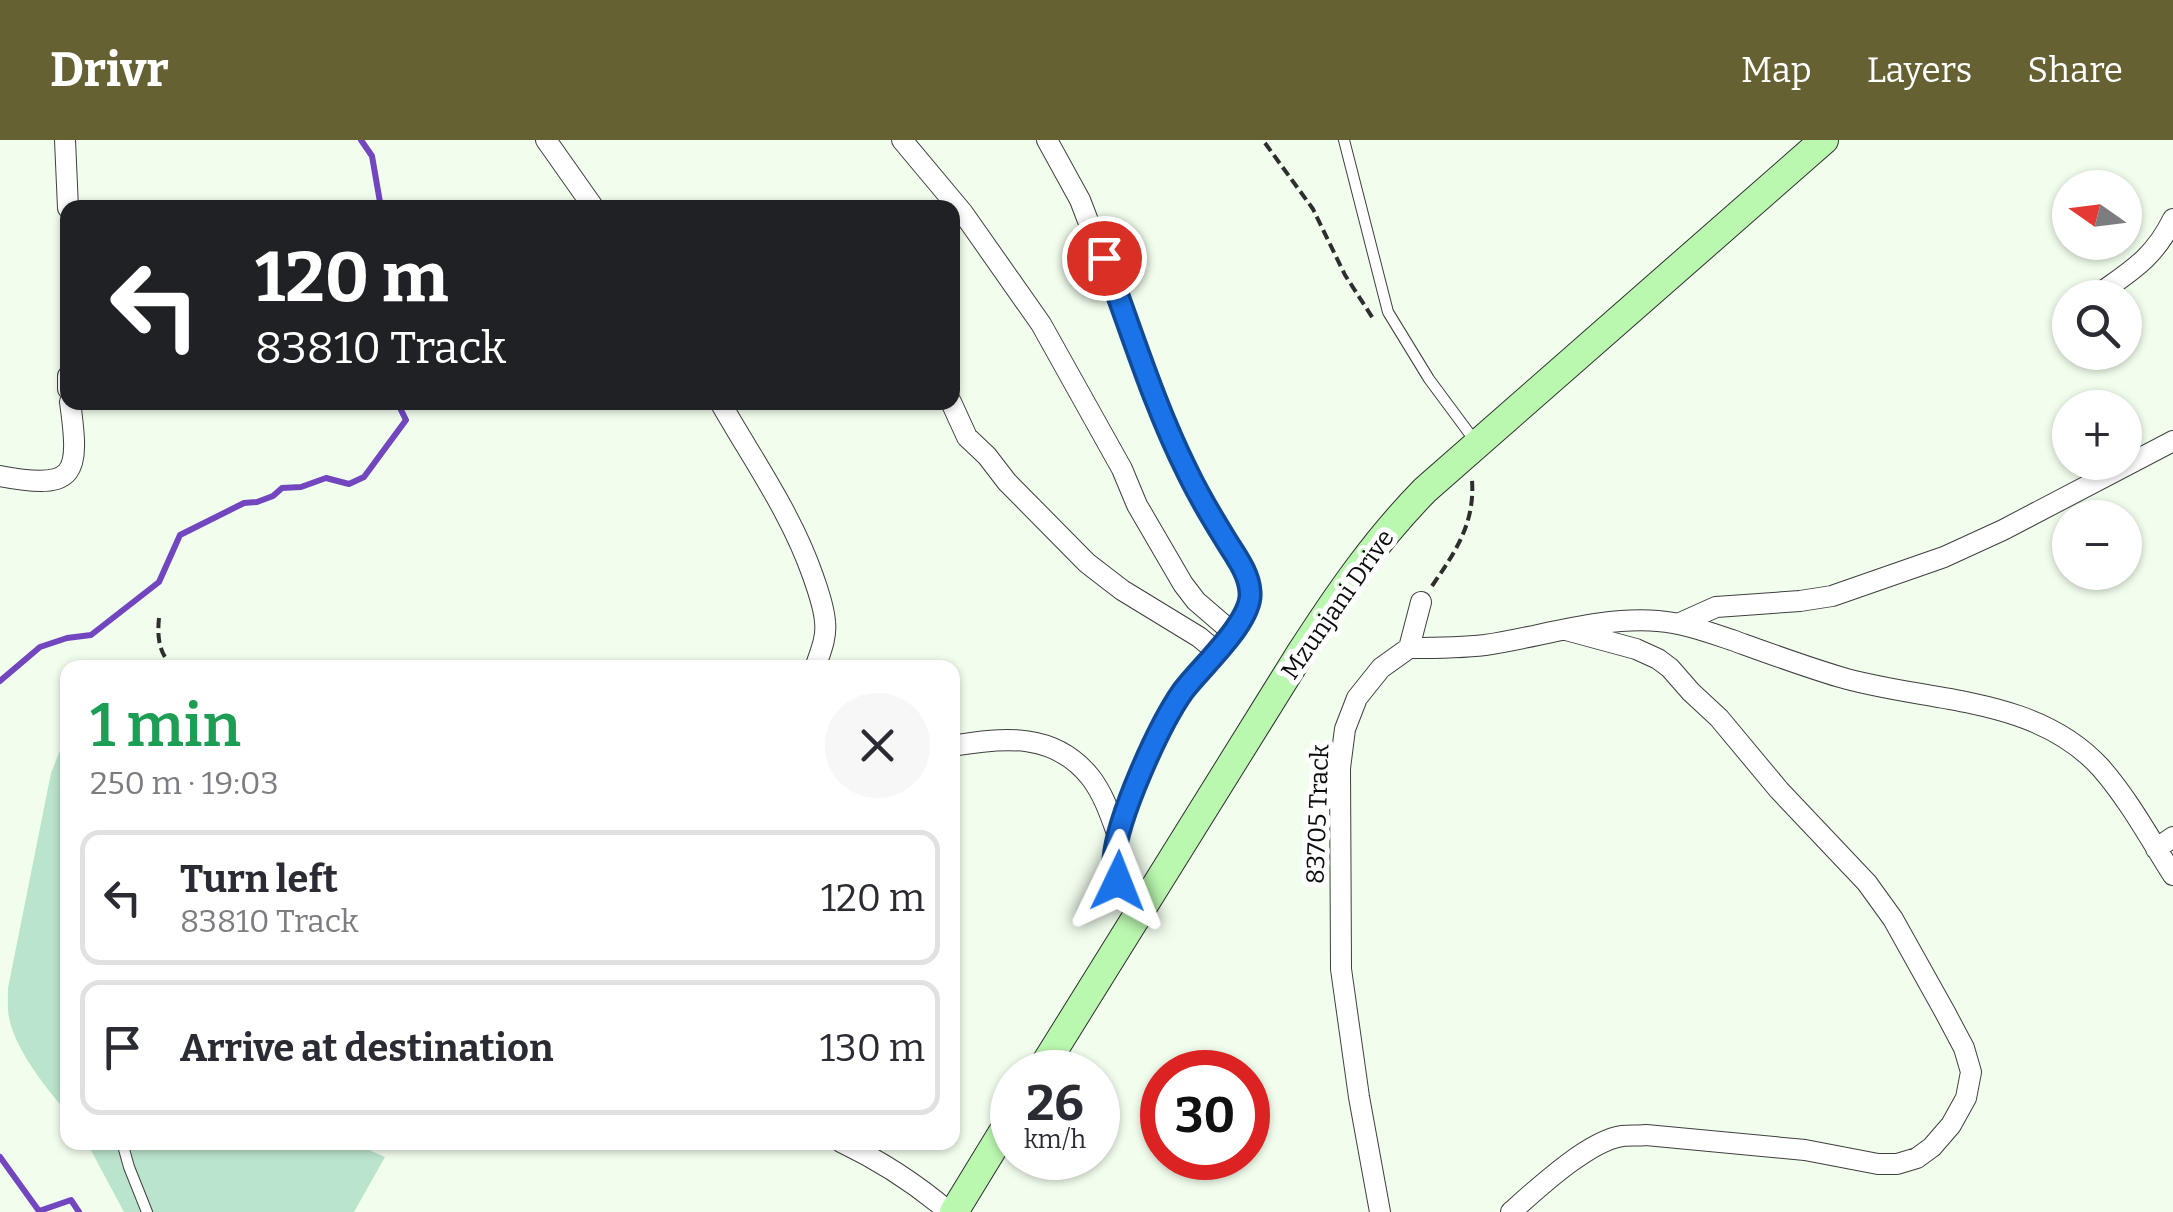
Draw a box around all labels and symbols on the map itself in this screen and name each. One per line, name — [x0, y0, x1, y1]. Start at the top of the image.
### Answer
north arrow — [2052, 170, 2142, 260]
pin — [1062, 216, 1147, 301]
street label: Mzunjani Drive — [1275, 524, 1401, 685]
street label: 83705 Track — [1301, 743, 1335, 884]
position arrow — [1066, 829, 1170, 933]
speed limit sign: 30 — [1140, 1050, 1270, 1180]

